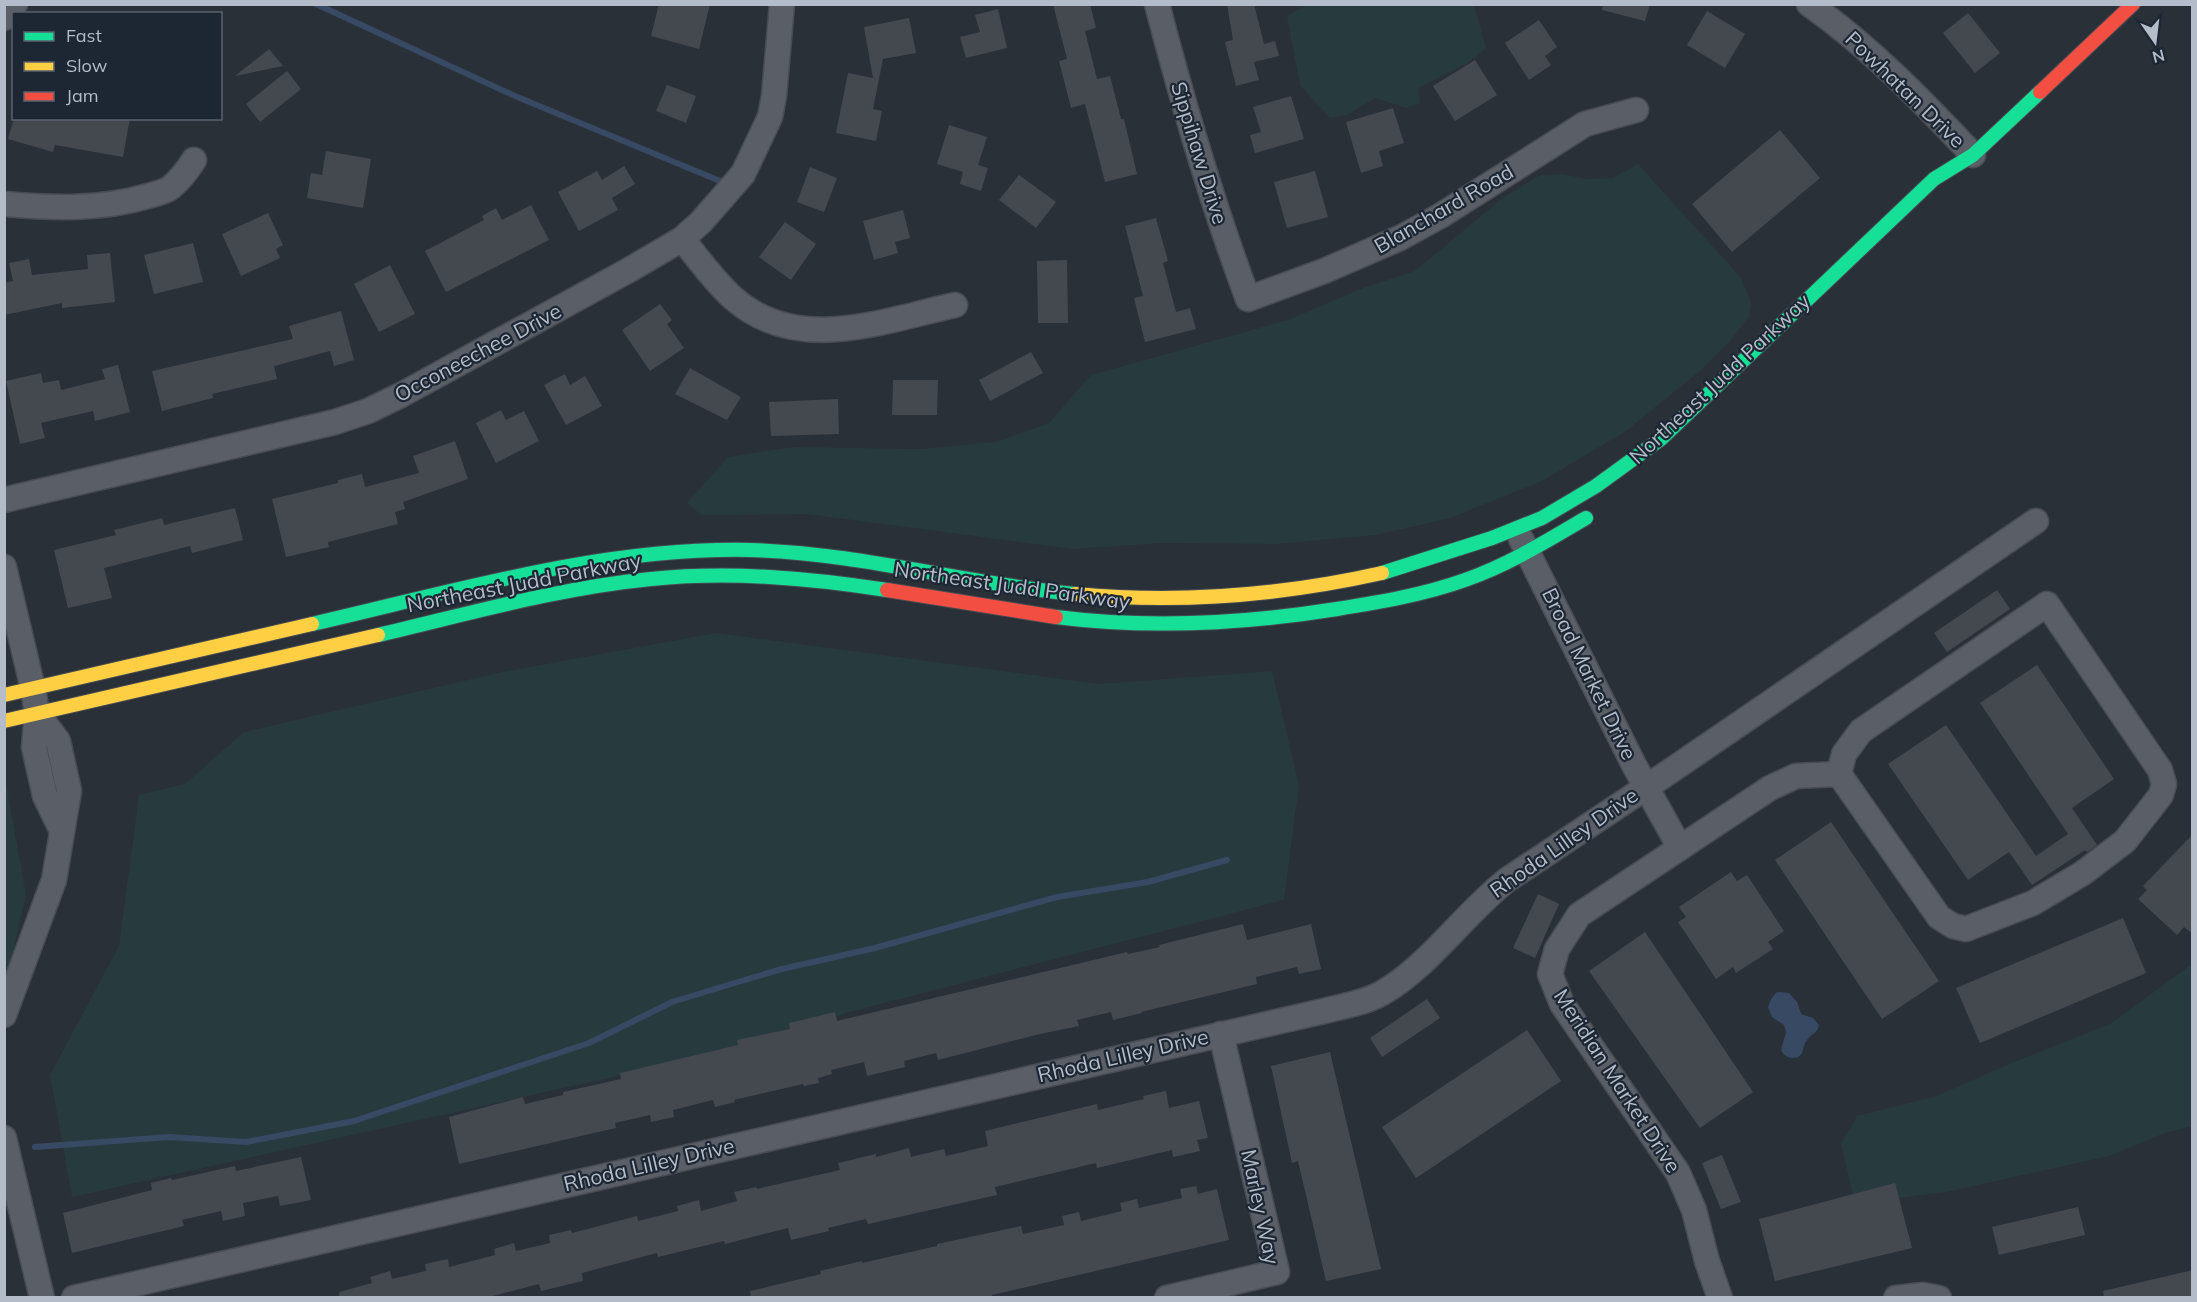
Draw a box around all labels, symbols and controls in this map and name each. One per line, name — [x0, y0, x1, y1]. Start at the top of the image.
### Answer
legend — [12, 12, 222, 120]
north arrow — [2125, 12, 2185, 72]
text: Fast — [66, 24, 102, 47]
street label: Powhatan Drive — [1840, 26, 1971, 153]
text: N — [2150, 45, 2167, 68]
text: Slow — [66, 54, 108, 77]
street label: Sippihaw Drive — [1166, 78, 1234, 227]
text: Jam — [66, 84, 99, 107]
street label: Blanchard Road — [1369, 158, 1518, 259]
street label: Northeast Judd Parkway — [1623, 288, 1815, 469]
street label: Occoneechee Drive — [390, 297, 566, 407]
street label: Northeast Judd Parkway — [405, 547, 643, 617]
street label: Northeast Judd Parkway — [893, 556, 1132, 614]
street label: Broad Market Drive — [1537, 583, 1643, 764]
street label: Rhoda Lilley Drive — [1484, 781, 1642, 903]
street label: Meridian Market Drive — [1549, 984, 1687, 1177]
street label: Rhoda Lilley Drive — [1035, 1023, 1211, 1087]
street label: Rhoda Lilley Drive — [561, 1132, 737, 1196]
street label: Marley Way — [1236, 1147, 1286, 1267]

